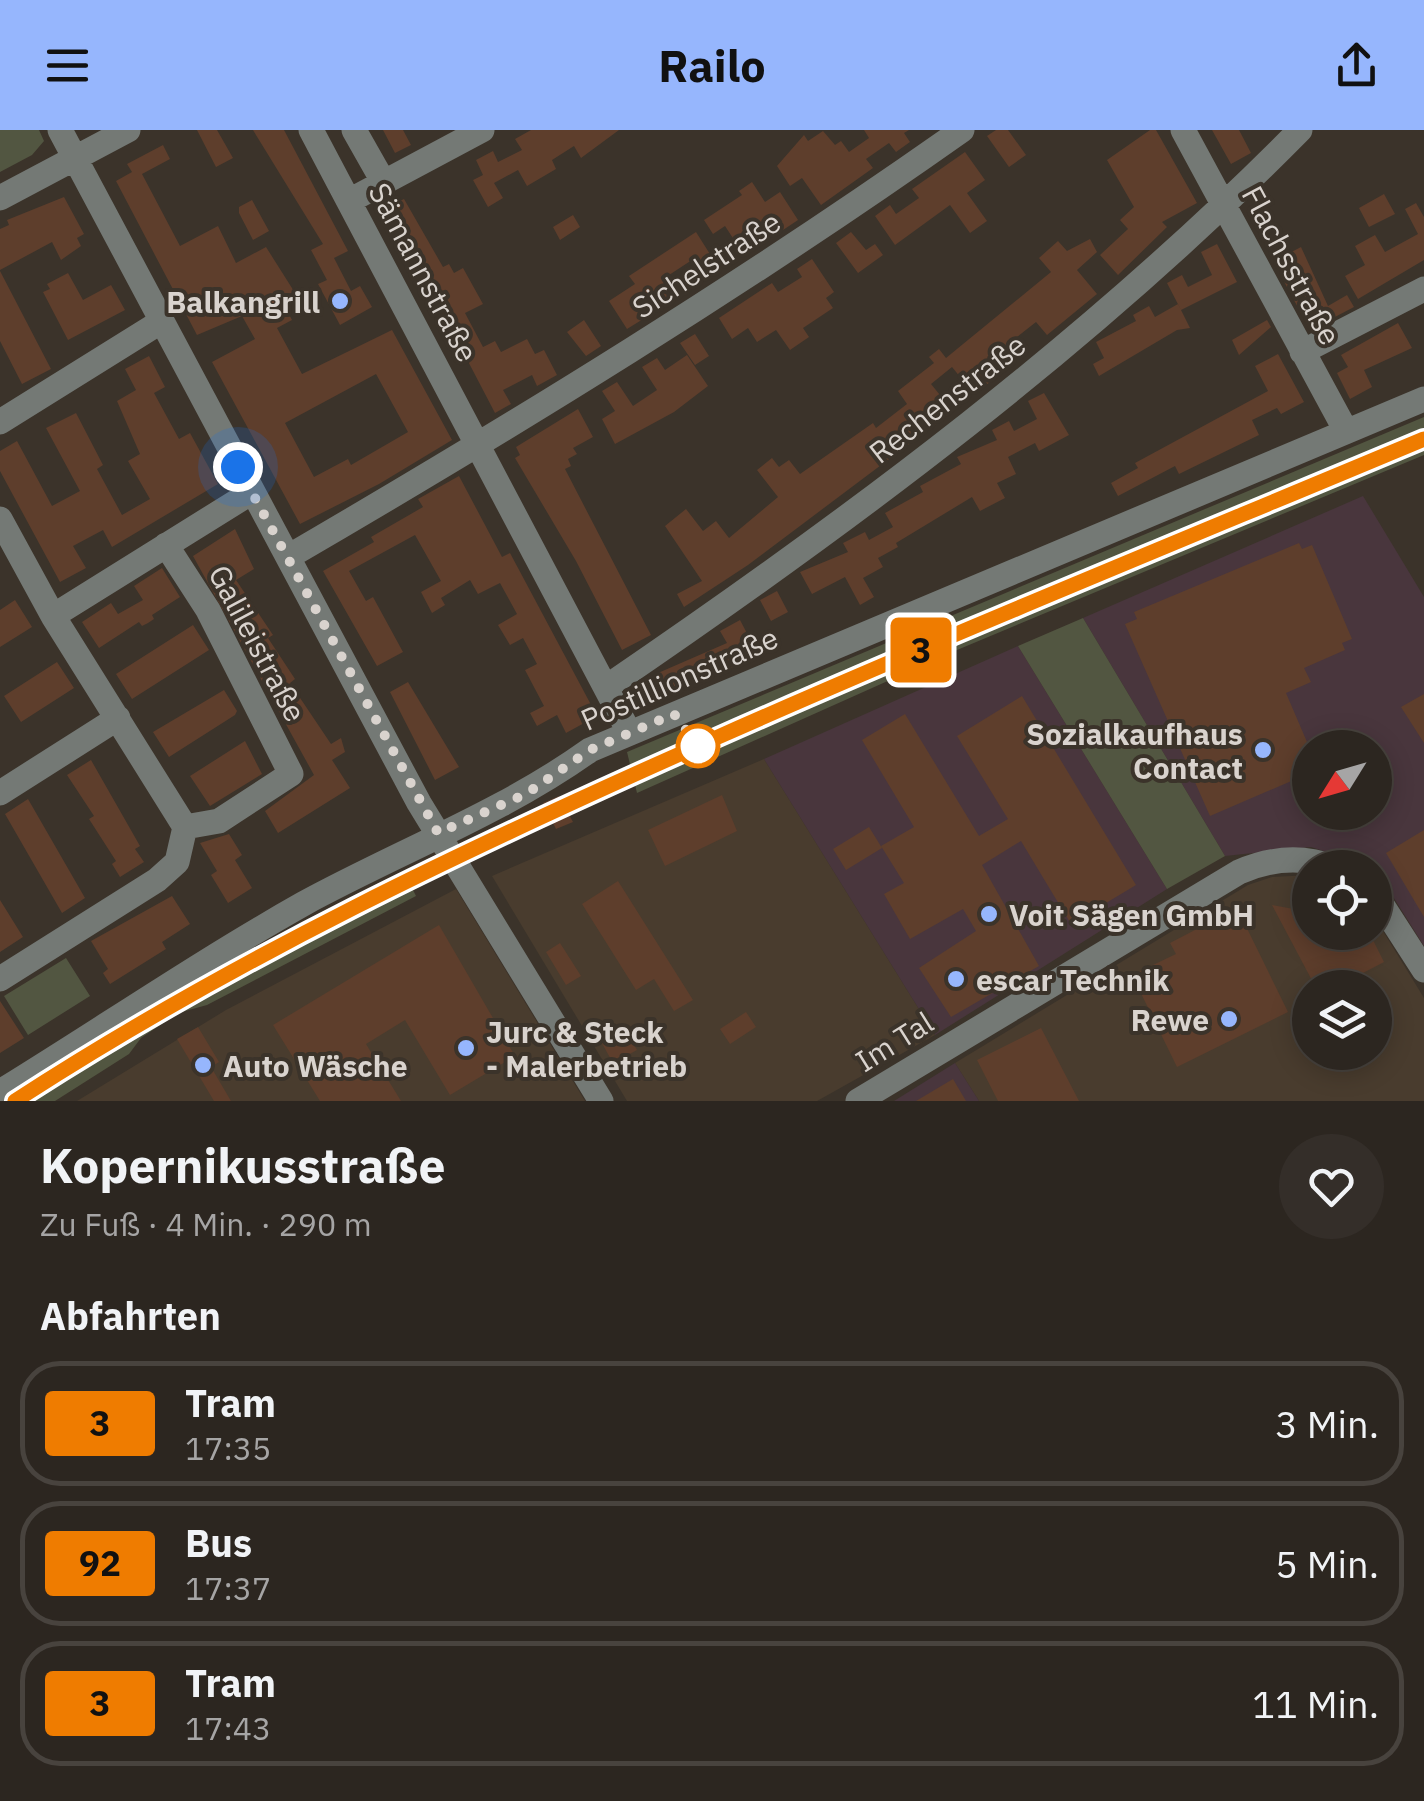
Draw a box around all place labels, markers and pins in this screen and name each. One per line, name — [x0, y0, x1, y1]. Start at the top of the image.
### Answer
place label: Balkangrill — [166, 282, 320, 321]
marker: Balkangrill — [329, 290, 351, 312]
place label: Sozialkaufhaus Contact — [1026, 714, 1243, 787]
unlabelled marker — [677, 725, 719, 767]
marker: Sozialkaufhaus Contact — [1252, 739, 1274, 761]
place label: Voit Sägen GmbH — [1009, 895, 1254, 934]
marker: Voit Sägen GmbH — [978, 903, 1000, 925]
place label: escar Technik — [976, 960, 1170, 999]
marker: escar Technik — [945, 968, 967, 990]
place label: Rewe — [1131, 1000, 1209, 1039]
marker: Rewe — [1218, 1008, 1240, 1030]
place label: Jurc & Steck - Malerbetrieb — [486, 1012, 687, 1085]
marker: Jurc & Steck - Malerbetrieb — [455, 1037, 477, 1059]
place label: Auto Wäsche — [223, 1046, 408, 1085]
marker: Auto Wäsche — [192, 1054, 214, 1076]

